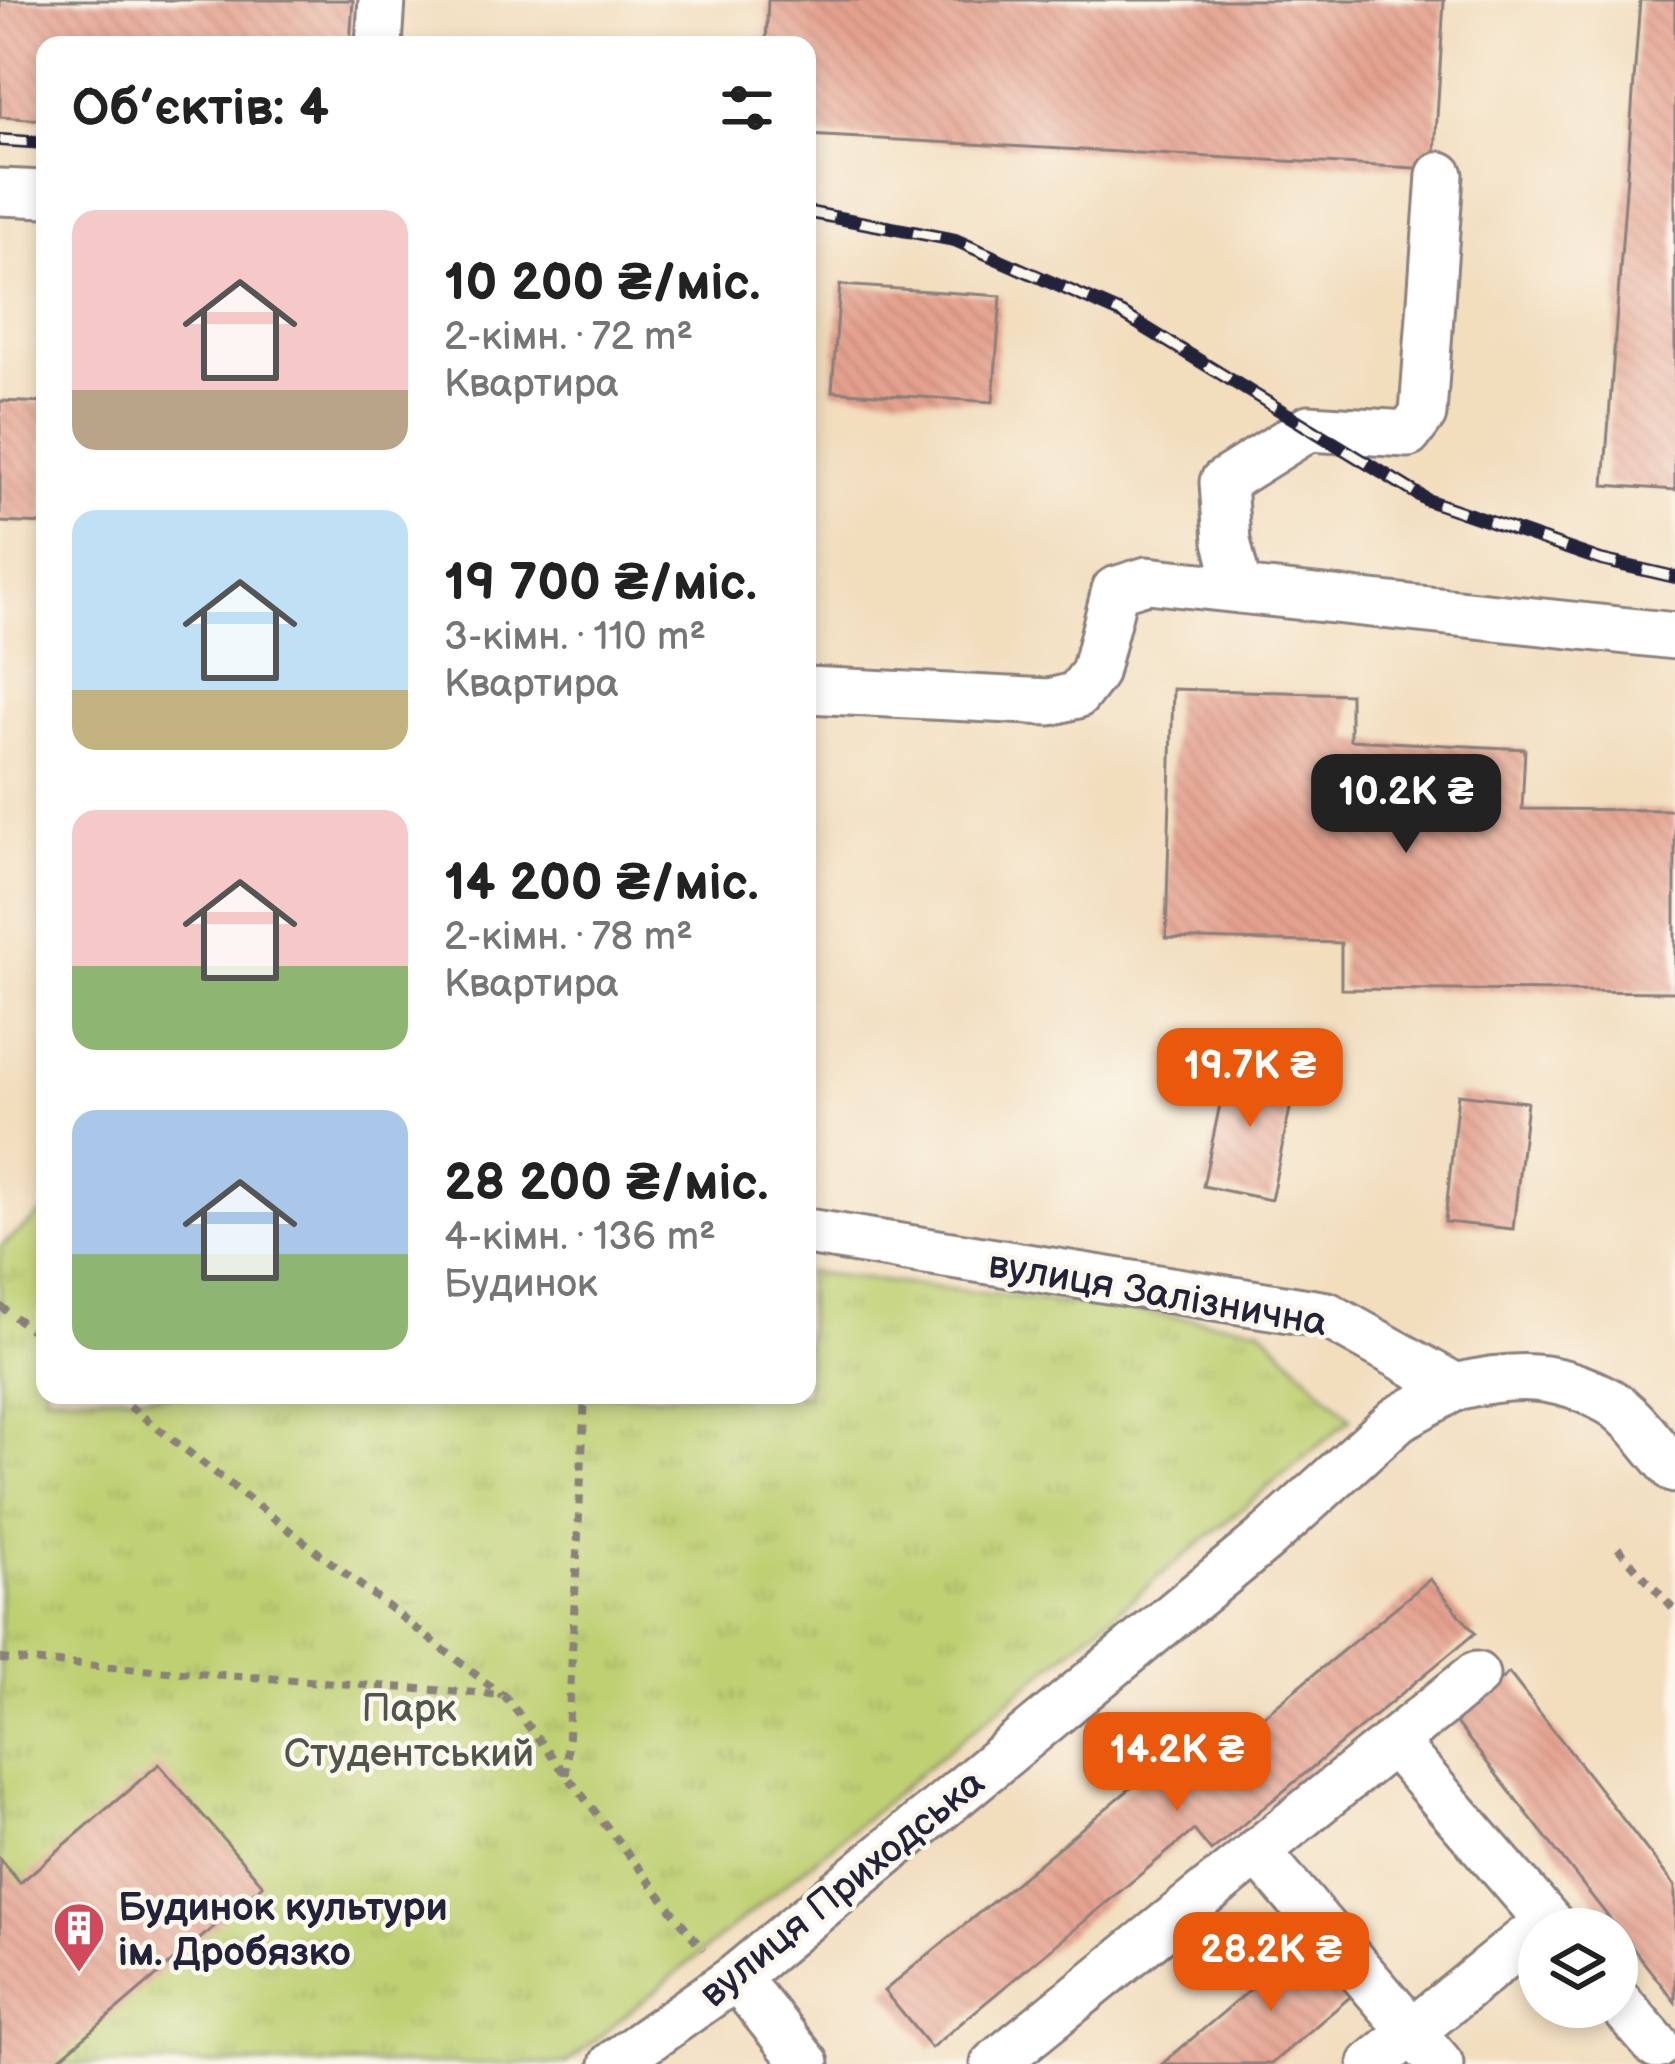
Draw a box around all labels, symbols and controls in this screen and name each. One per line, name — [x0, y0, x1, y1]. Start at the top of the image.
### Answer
icon: filters — [714, 75, 780, 141]
text: Об’єктів: 4 — [72, 78, 329, 139]
text: 10 200 ₴/міс. — [444, 253, 760, 314]
icon: home — [168, 258, 312, 402]
text: 2-кімн. · 72 m² — [444, 314, 693, 361]
text: Квартира — [444, 361, 619, 408]
text: 19 700 ₴/міс. — [444, 553, 757, 614]
icon: home — [168, 558, 312, 702]
text: 3-кімн. · 110 m² — [444, 614, 706, 661]
text: Квартира — [444, 661, 619, 708]
pin: 10.2K ₴ — [1295, 754, 1517, 856]
text: 10.2K ₴ — [1338, 769, 1474, 816]
text: 14 200 ₴/міс. — [444, 853, 759, 914]
icon: home — [168, 858, 312, 1002]
text: 2-кімн. · 78 m² — [444, 914, 693, 961]
text: Квартира — [444, 961, 619, 1008]
pin: 19.7K ₴ — [1139, 1028, 1361, 1130]
text: 19.7K ₴ — [1184, 1043, 1316, 1090]
text: 28 200 ₴/міс. — [444, 1153, 768, 1214]
icon: home — [168, 1158, 312, 1302]
text: 4-кімн. · 136 m² — [444, 1214, 716, 1261]
street label: вулиця Залізнична — [985, 1242, 1331, 1347]
text: Будинок — [444, 1261, 598, 1308]
park label: Парк Студентський — [284, 1686, 534, 1778]
pin: 14.2K ₴ — [1066, 1712, 1288, 1814]
text: 14.2K ₴ — [1110, 1727, 1244, 1774]
street label: вулиця Приходська — [691, 1760, 994, 2018]
place label: Будинок культури ім. Дробязко — [118, 1885, 448, 1977]
building icon: Будинок культури ім. Дробязко — [51, 1900, 107, 1974]
map controls — [1518, 1908, 1638, 2028]
button: layers — [1518, 1908, 1638, 2028]
pin: 28.2K ₴ — [1160, 1912, 1382, 2014]
text: 28.2K ₴ — [1200, 1927, 1342, 1974]

